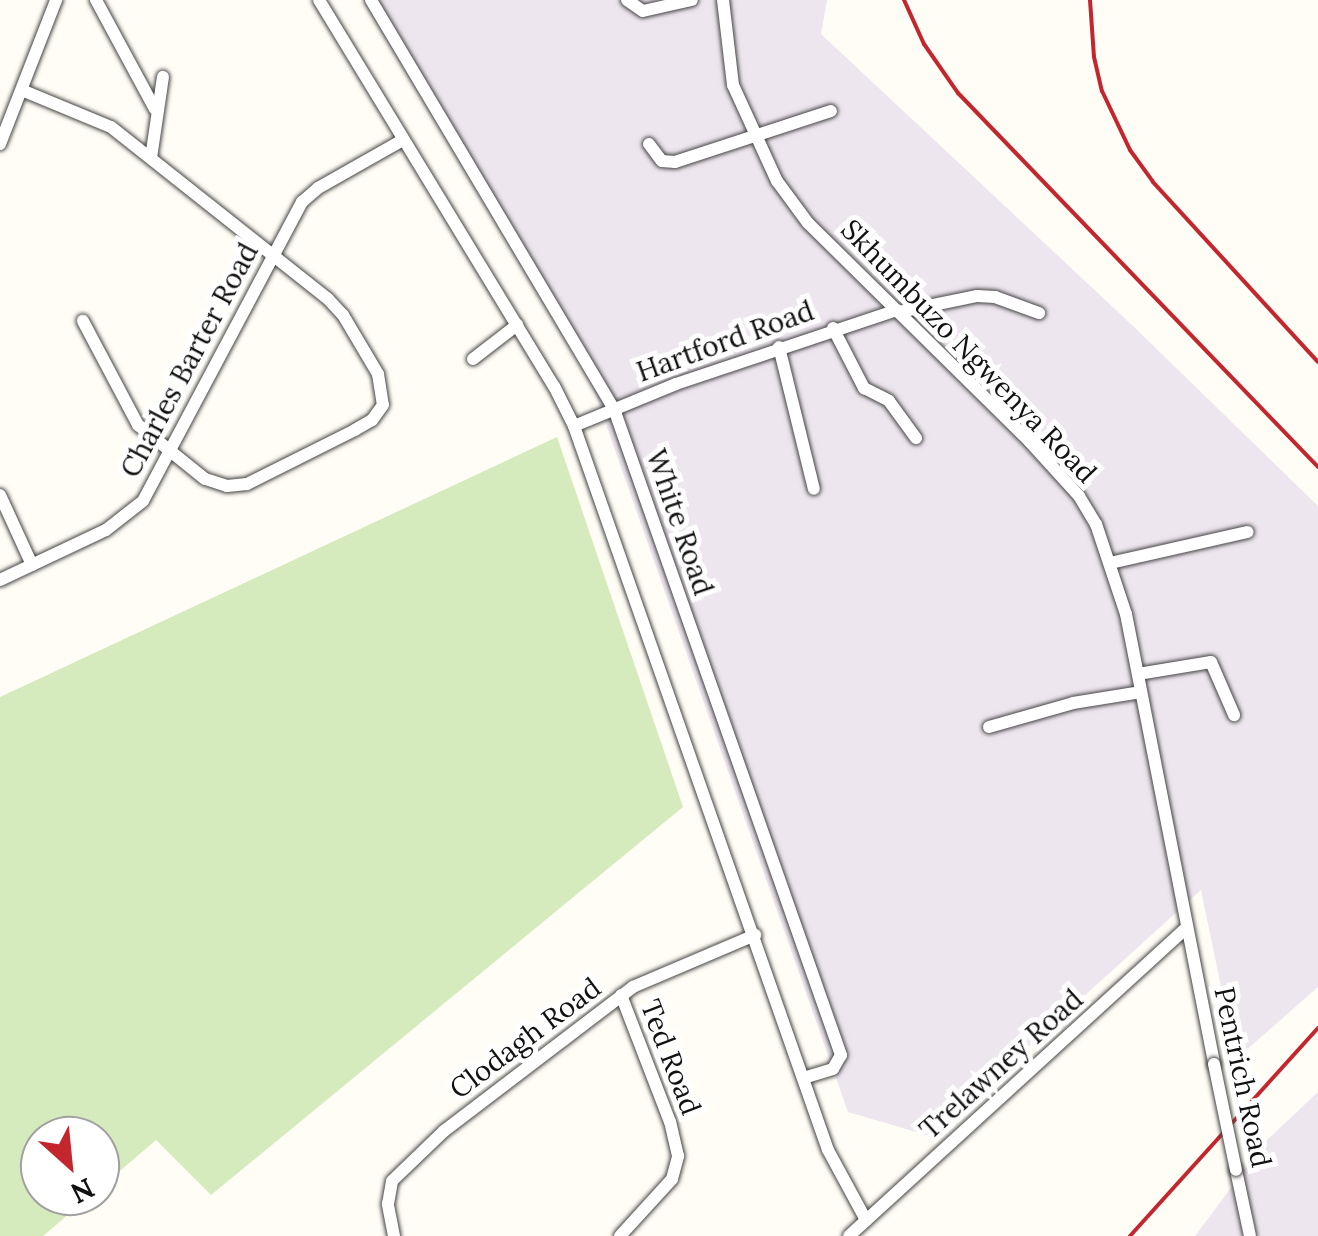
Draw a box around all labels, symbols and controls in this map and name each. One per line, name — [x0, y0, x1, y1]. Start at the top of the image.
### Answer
street label: Skhumbuzo Ngwenya Road — [834, 212, 1104, 490]
street label: Charles Barter Road — [113, 237, 265, 483]
street label: Hartford Road — [632, 293, 818, 389]
street label: White Road — [639, 445, 721, 599]
street label: Clodagh Road — [443, 970, 607, 1106]
street label: Trelawney Road — [913, 982, 1089, 1146]
street label: Pentrich Road — [1207, 984, 1279, 1170]
street label: Ted Road — [634, 995, 708, 1119]
north arrow — [20, 1116, 120, 1216]
text: N — [65, 1170, 101, 1212]

